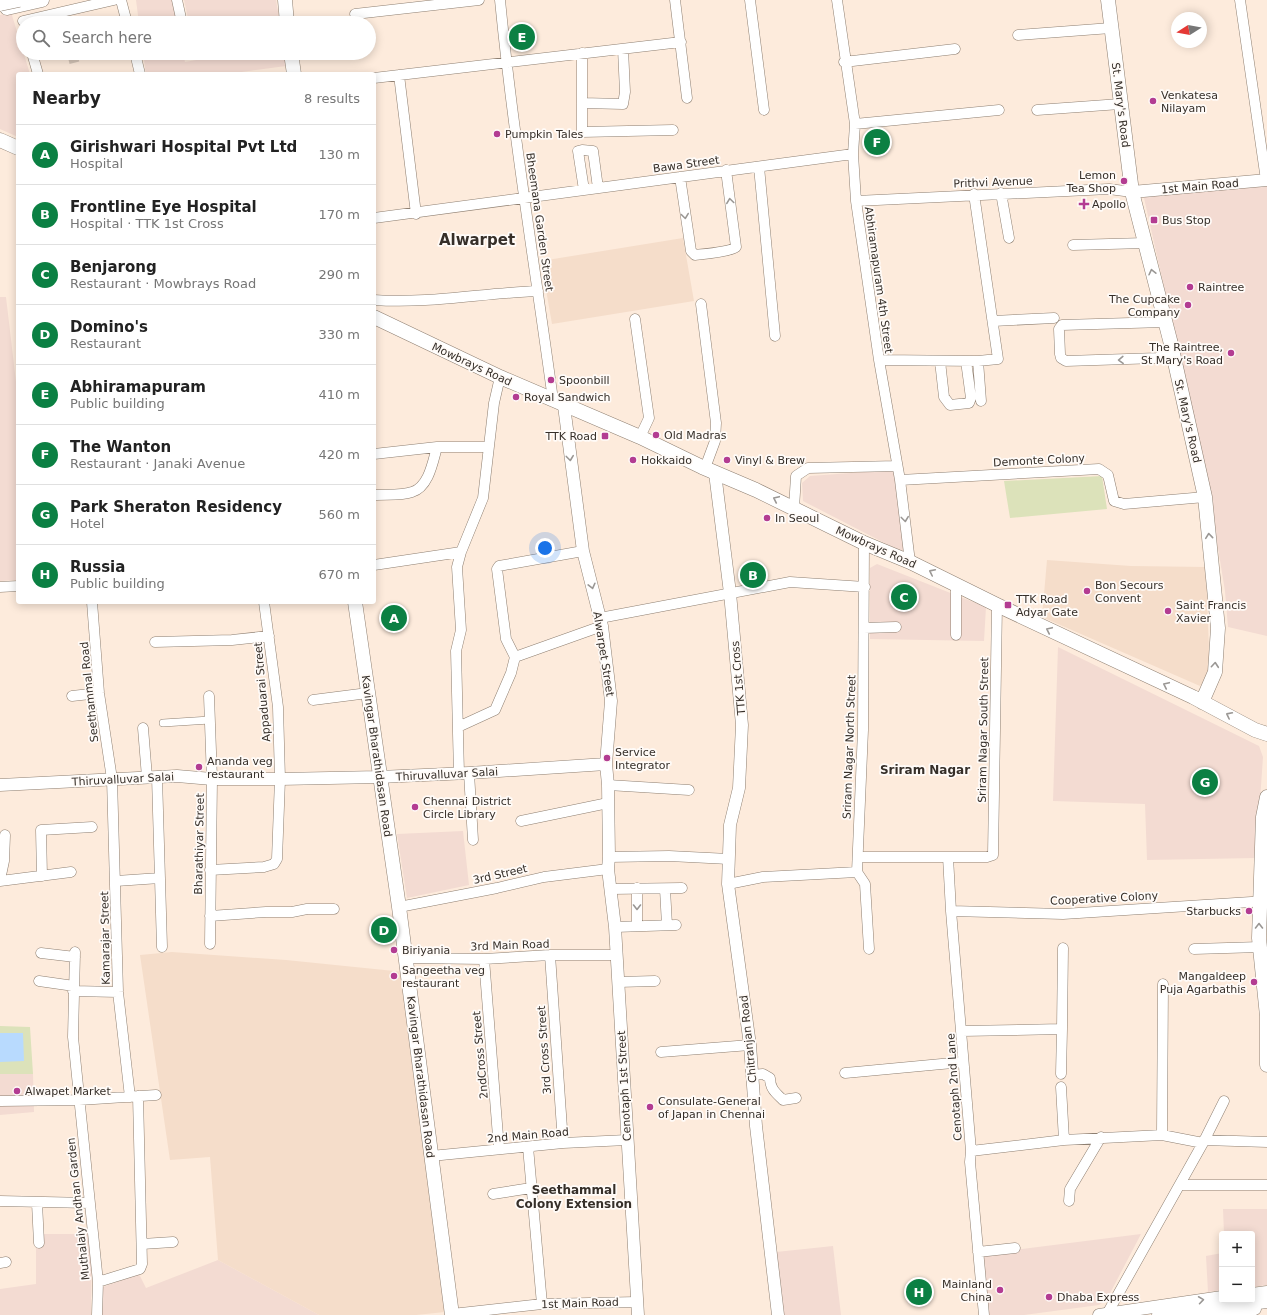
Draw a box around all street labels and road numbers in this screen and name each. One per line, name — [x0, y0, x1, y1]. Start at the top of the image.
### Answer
street label: St. Mary's Road — [1109, 62, 1132, 148]
street label: Bheemana Garden Street — [523, 152, 556, 293]
street label: Bawa Street — [652, 153, 721, 176]
street label: Prithvi Avenue — [953, 175, 1033, 190]
street label: 1st Main Road — [1161, 177, 1239, 196]
street label: Abhiramapuram 4th Street — [862, 206, 895, 355]
street label: Mowbrays Road — [430, 340, 514, 389]
street label: St. Mary's Road — [1172, 378, 1203, 464]
street label: Demonte Colony — [993, 452, 1086, 469]
street label: Mowbrays Road — [833, 524, 918, 571]
street label: Alwarpet Street — [590, 611, 617, 698]
street label: TTK 1st Cross — [729, 640, 748, 717]
street label: Seethammal Road — [78, 641, 101, 743]
street label: Appaduarai Street — [252, 641, 273, 742]
street label: Sriram Nagar South Street — [976, 656, 991, 803]
street label: Kavingar Bharathidasan Road — [359, 674, 394, 838]
street label: Sriram Nagar North Street — [840, 674, 859, 819]
street label: Thiruvalluvar Salai — [395, 765, 499, 784]
street label: Thiruvalluvar Salai — [71, 770, 175, 789]
street label: Bharathiyar Street — [192, 792, 207, 895]
street label: 3rd Street — [472, 862, 529, 887]
street label: Cooperative Colony — [1050, 889, 1159, 908]
street label: Kamarajar Street — [98, 890, 113, 985]
street label: 3rd Main Road — [470, 938, 550, 953]
street label: Chitranjan Road — [737, 994, 760, 1083]
street label: Kavingar Bharathidasan Road — [404, 995, 437, 1159]
street label: 3rd Cross Street — [535, 1004, 554, 1095]
street label: 2ndCross Street — [470, 1010, 491, 1099]
street label: Cenotaph 1st Street — [615, 1030, 634, 1142]
street label: Cenotaph 2nd Lane — [944, 1033, 965, 1141]
street label: 2nd Main Road — [487, 1125, 569, 1146]
street label: Muthalaiy Andhan Garden — [65, 1137, 92, 1281]
street label: 1st Main Road — [541, 1296, 619, 1311]

